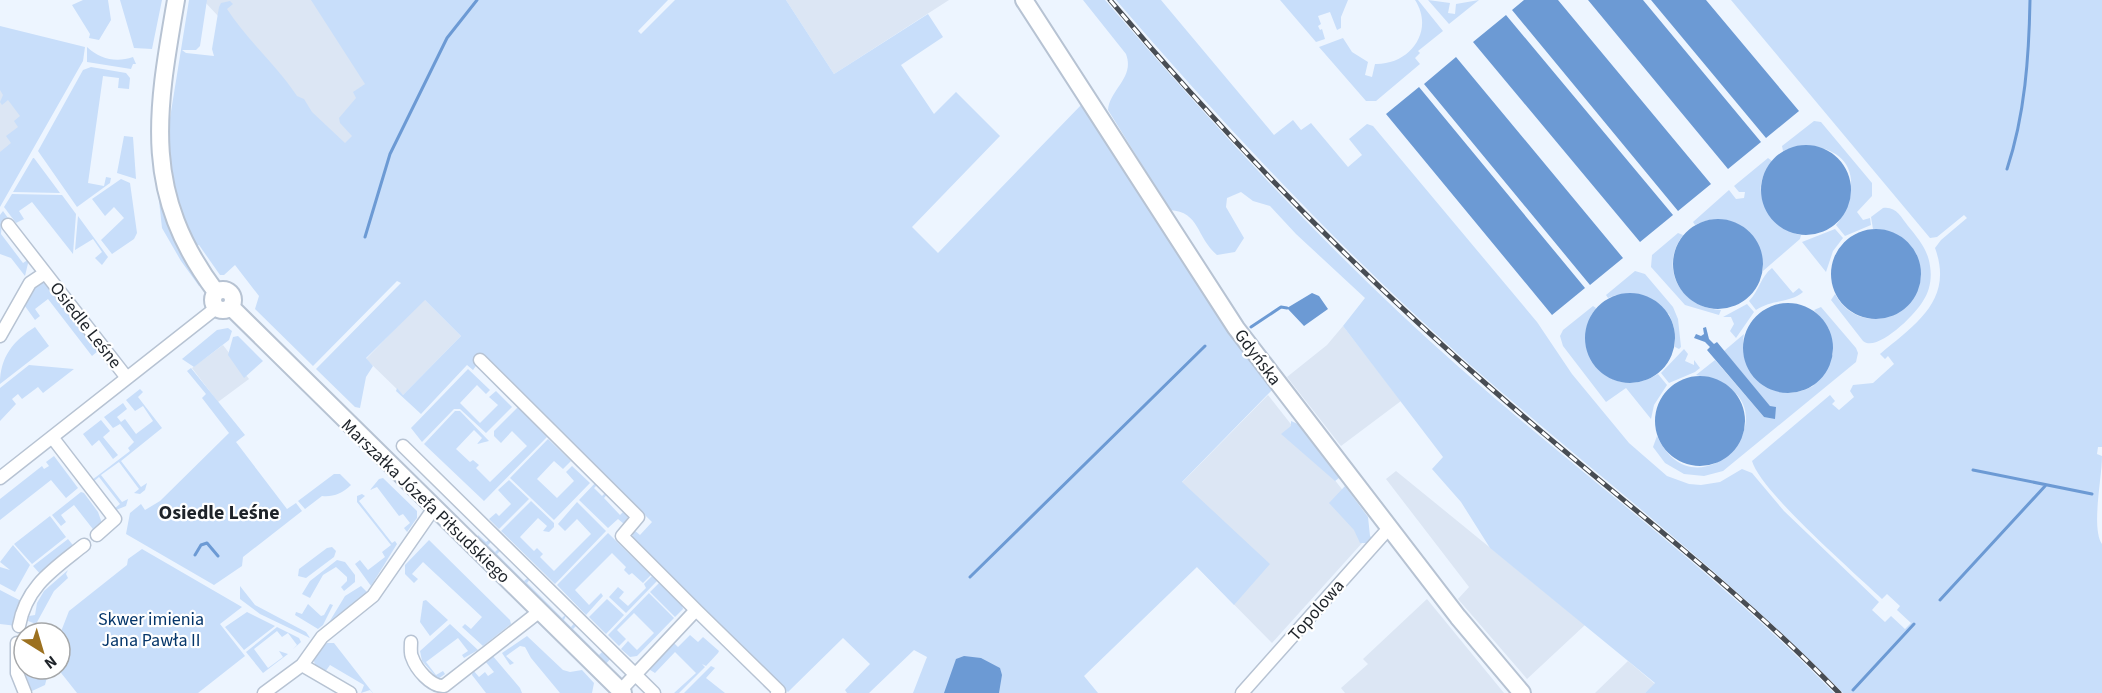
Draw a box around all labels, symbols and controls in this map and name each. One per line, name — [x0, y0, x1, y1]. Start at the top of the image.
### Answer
street label: Osiedle Leśne — [44, 277, 127, 374]
street label: Gdyńska — [1228, 324, 1287, 391]
street label: Marszałka Józefa Piłsudskiego — [335, 414, 516, 589]
district label: Osiedle Leśne — [158, 499, 280, 527]
street label: Topolowa — [1283, 574, 1350, 646]
park label: Skwer imienia Jana Pawła II — [98, 607, 204, 653]
north arrow — [12, 621, 72, 681]
text: N — [40, 650, 61, 674]

